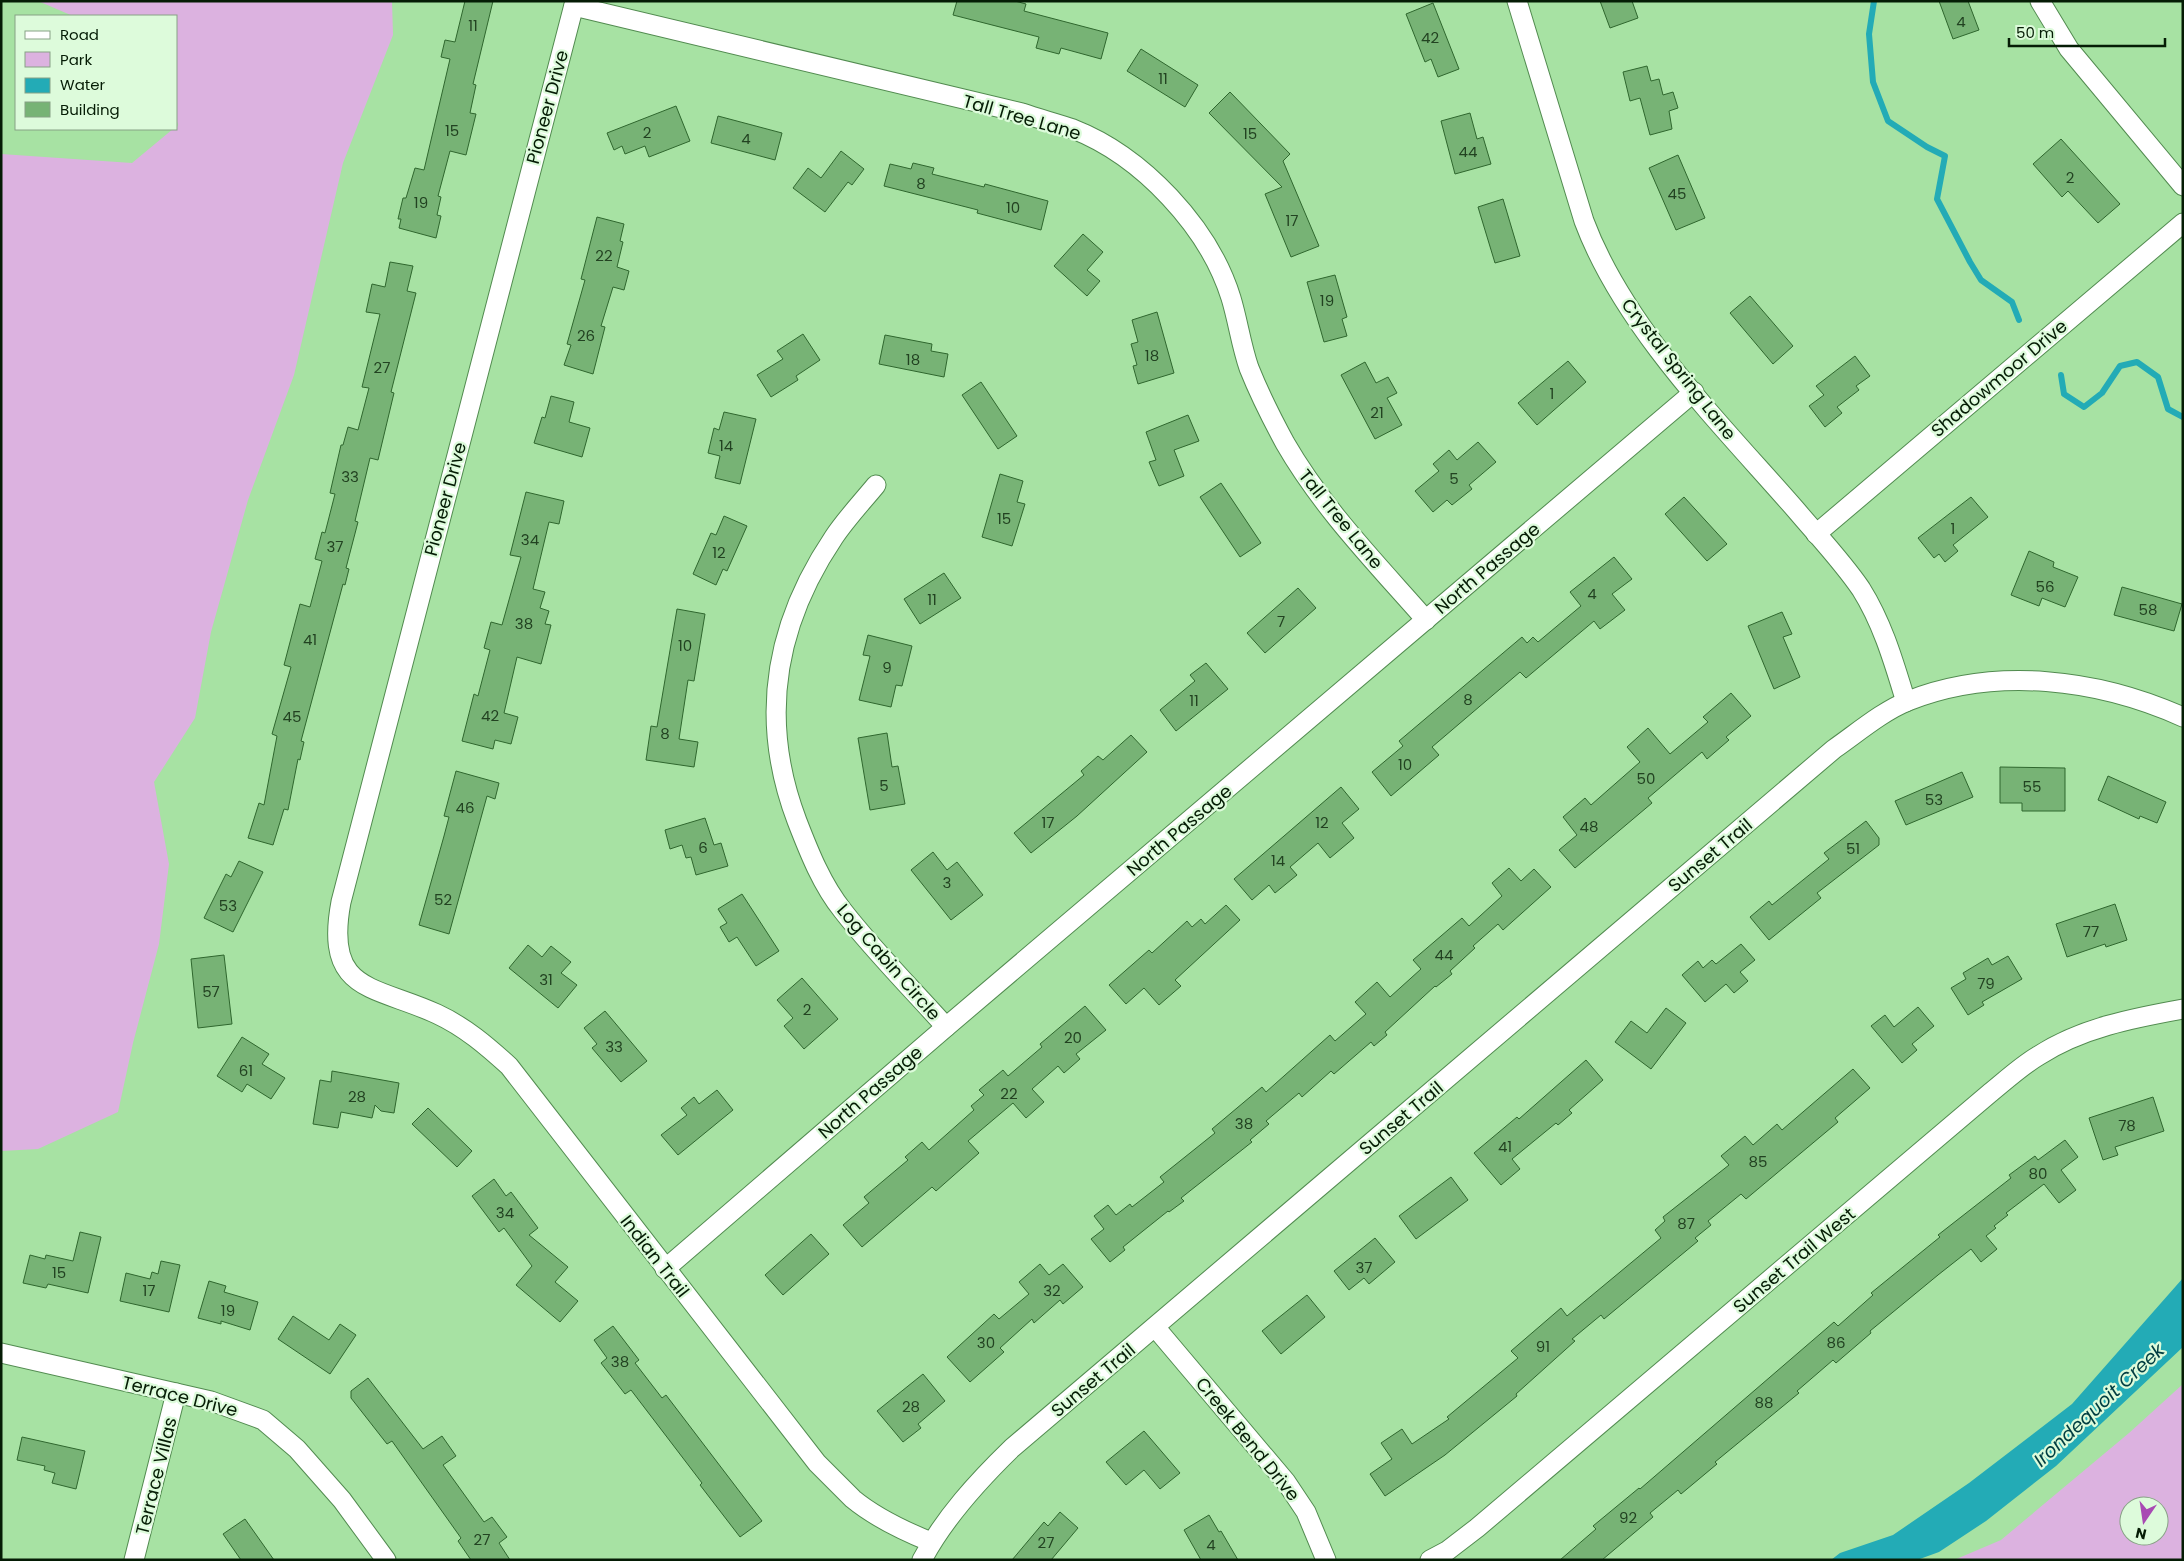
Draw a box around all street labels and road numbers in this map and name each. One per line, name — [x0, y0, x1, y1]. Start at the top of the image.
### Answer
street label: Pioneer Drive — [520, 47, 574, 167]
street label: Tall Tree Lane — [960, 88, 1084, 146]
street label: Crystal Spring Lane — [1616, 293, 1742, 445]
street label: Shadowmoor Drive — [1925, 313, 2073, 443]
street label: Pioneer Drive — [418, 439, 472, 559]
street label: Tall Tree Lane — [1293, 464, 1389, 574]
street label: North Passage — [1429, 516, 1545, 620]
street label: North Passage — [1121, 778, 1237, 882]
street label: Sunset Trail — [1663, 812, 1757, 898]
street label: Log Cabin Circle — [831, 898, 947, 1026]
street label: North Passage — [812, 1040, 928, 1144]
street label: Sunset Trail — [1354, 1075, 1448, 1161]
street label: Sunset Trail West — [1728, 1201, 1860, 1319]
street label: Indian Trail — [615, 1209, 695, 1303]
street label: Sunset Trail — [1046, 1337, 1140, 1423]
street label: Terrace Drive — [119, 1370, 241, 1422]
street label: Creek Bend Drive — [1190, 1372, 1306, 1506]
street label: Terrace Villas — [129, 1415, 183, 1537]

